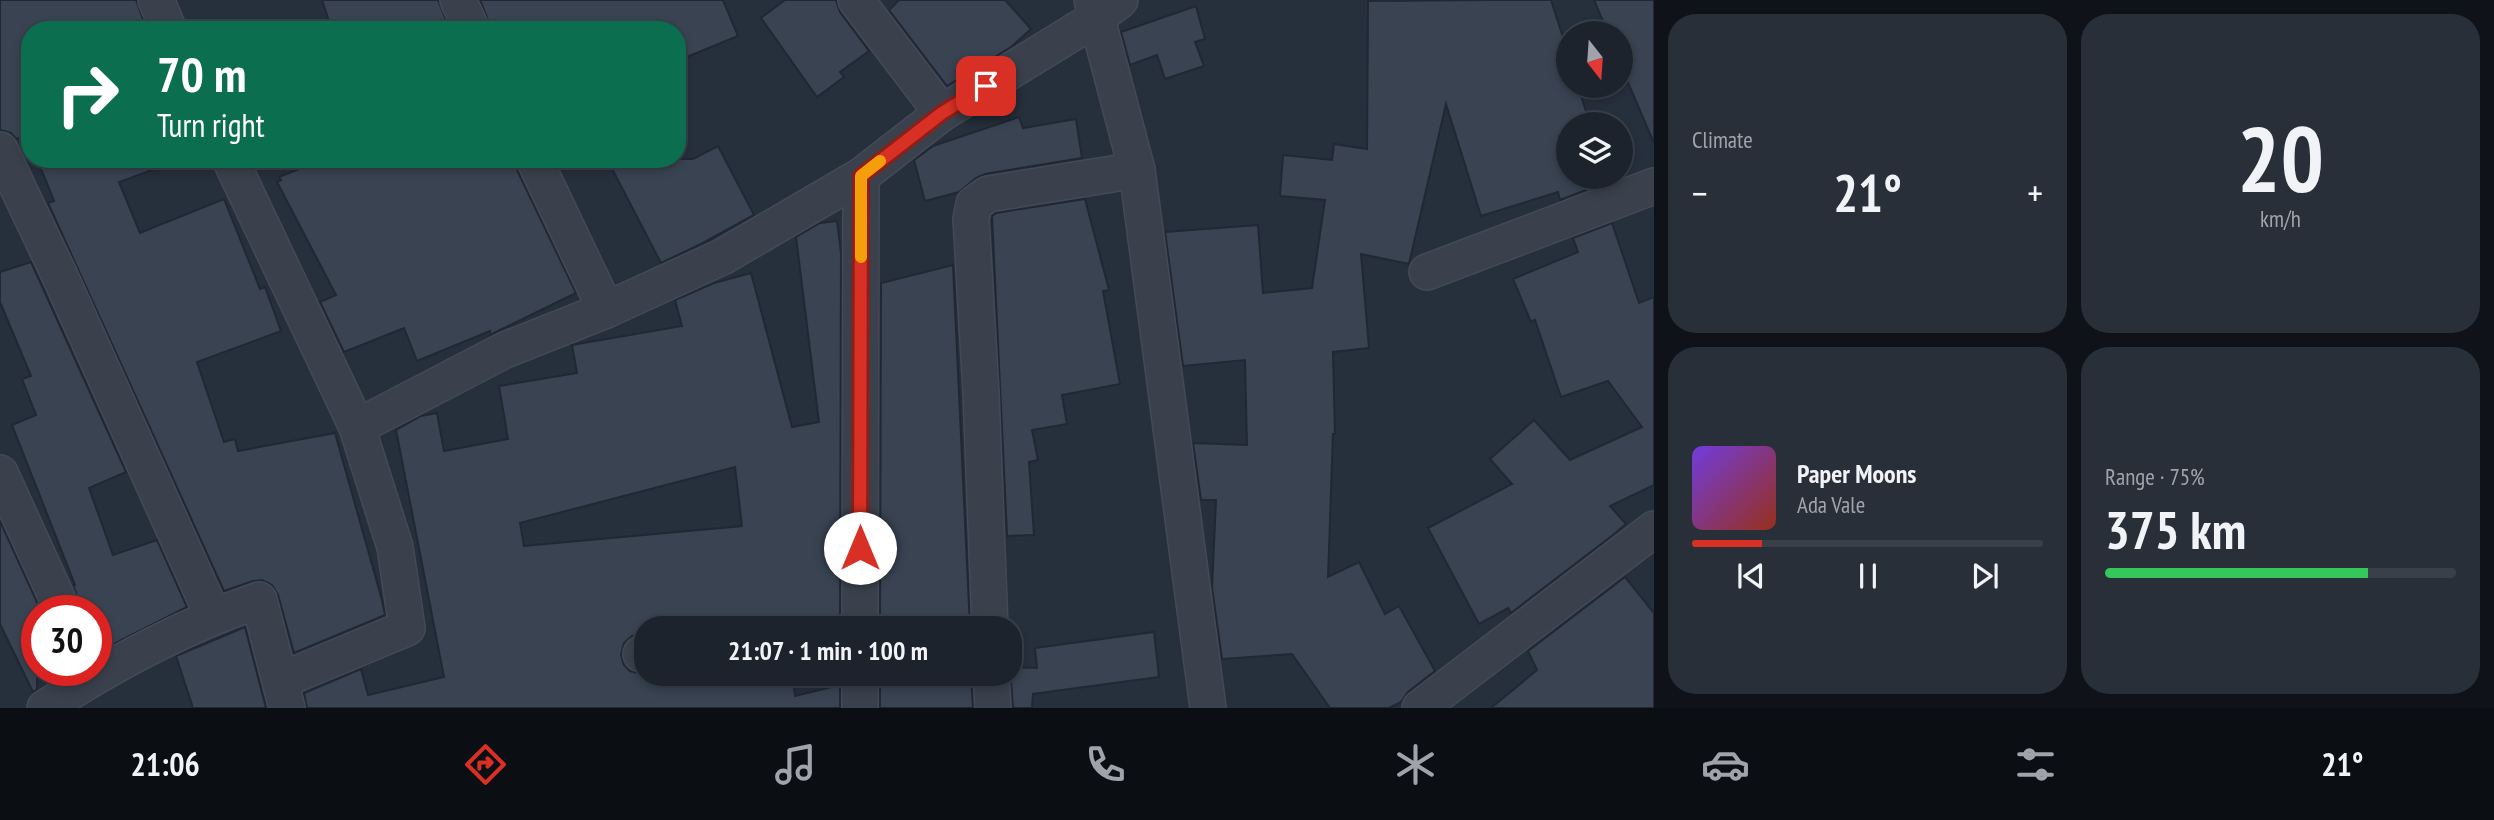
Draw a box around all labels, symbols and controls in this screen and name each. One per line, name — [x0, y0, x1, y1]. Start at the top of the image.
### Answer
north arrow — [1556, 21, 1633, 98]
map controls — [1556, 21, 1633, 189]
text: 70 m — [157, 42, 246, 106]
icon: right — [42, 49, 133, 140]
pin — [956, 56, 1016, 116]
icon: arrive — [967, 67, 1005, 105]
text: 20 — [2237, 99, 2324, 217]
text: Turn right — [157, 104, 265, 146]
button: layers — [1556, 112, 1633, 189]
text: Climate — [1692, 125, 1753, 154]
text: 21° — [1833, 159, 1902, 226]
text: − — [1692, 168, 1708, 217]
text: + — [2027, 168, 2043, 217]
text: km/h — [2260, 204, 2301, 233]
text: Paper Moons — [1797, 457, 1916, 490]
text: Range · 75% — [2105, 462, 2205, 491]
text: Ada Vale — [1797, 490, 1865, 519]
text: 375 km — [2105, 496, 2246, 563]
position arrow — [823, 511, 897, 585]
icon: previous — [1732, 557, 1770, 595]
icon: pause — [1849, 557, 1887, 595]
icon: next — [1966, 557, 2004, 595]
speed limit sign: 30 — [21, 595, 112, 686]
text: 21:07 · 1 min · 100 m — [728, 634, 928, 667]
icon: directions — [461, 740, 510, 789]
icon: music — [771, 740, 820, 789]
icon: phone — [1081, 740, 1130, 789]
icon: climate — [1391, 740, 1440, 789]
icon: car — [1701, 740, 1750, 789]
icon: filters — [2011, 740, 2060, 789]
text: 21:06 — [131, 743, 200, 785]
text: 21° — [2321, 743, 2363, 785]

